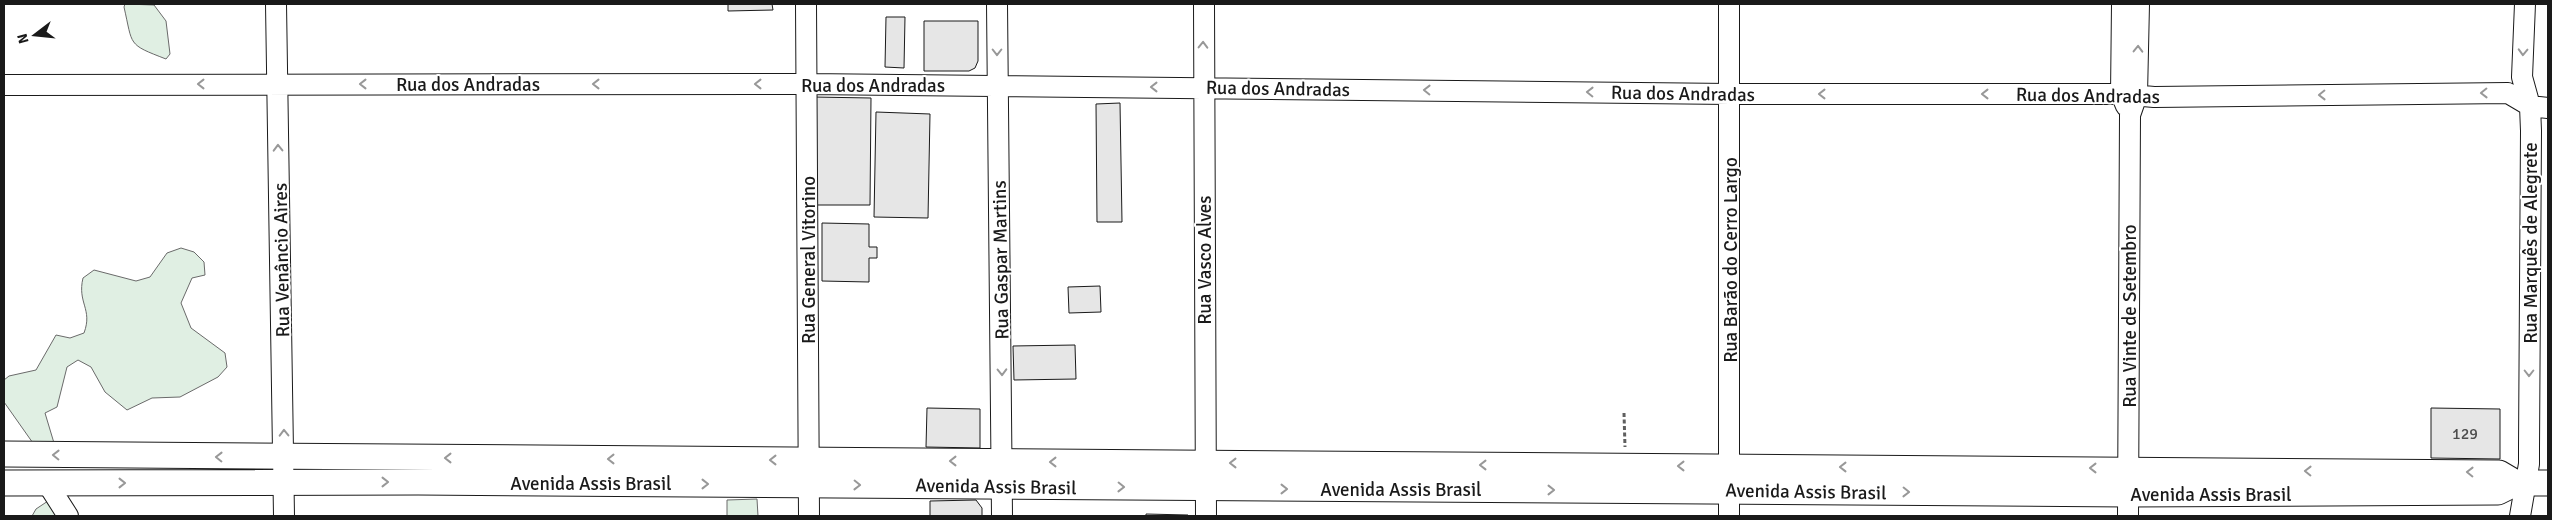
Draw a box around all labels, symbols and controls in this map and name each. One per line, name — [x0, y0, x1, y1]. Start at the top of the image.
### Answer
north arrow — [10, 10, 60, 60]
text: N — [13, 31, 32, 45]
one-way arrow — [1198, 41, 1208, 49]
one-way arrow — [2133, 45, 2143, 53]
one-way arrow — [992, 49, 1002, 57]
one-way arrow — [2518, 49, 2529, 57]
street label: Rua dos Andradas — [396, 73, 540, 97]
street label: Rua dos Andradas — [801, 74, 945, 98]
street label: Rua dos Andradas — [1206, 76, 1350, 102]
one-way arrow — [197, 79, 204, 89]
one-way arrow — [359, 79, 367, 89]
one-way arrow — [592, 79, 600, 89]
one-way arrow — [754, 79, 762, 89]
street label: Rua dos Andradas — [1611, 81, 1755, 107]
one-way arrow — [1150, 82, 1158, 92]
street label: Rua dos Andradas — [2016, 83, 2160, 109]
one-way arrow — [1423, 85, 1431, 95]
one-way arrow — [1586, 87, 1594, 97]
one-way arrow — [2480, 88, 2488, 98]
one-way arrow — [1818, 89, 1826, 99]
one-way arrow — [1981, 89, 1988, 99]
one-way arrow — [2318, 90, 2326, 100]
street label: Rua Marquês de Alegrete — [2519, 142, 2543, 344]
one-way arrow — [273, 144, 283, 152]
street label: Rua Barão do Cerro Largo — [1719, 157, 1743, 363]
street label: Rua General Vitorino — [797, 176, 821, 344]
street label: Rua Gaspar Martins — [988, 180, 1014, 340]
street label: Rua Venâncio Aires — [269, 182, 295, 337]
street label: Rua Vasco Alves — [1193, 195, 1217, 325]
street label: Rua Vinte de Setembro — [2118, 224, 2142, 408]
one-way arrow — [996, 369, 1007, 377]
one-way arrow — [2524, 369, 2534, 377]
house number: 129 — [2452, 424, 2478, 444]
one-way arrow — [279, 429, 289, 436]
one-way arrow — [52, 450, 60, 460]
one-way arrow — [214, 451, 222, 462]
one-way arrow — [444, 453, 452, 463]
one-way arrow — [606, 454, 614, 464]
one-way arrow — [769, 455, 776, 465]
one-way arrow — [949, 456, 956, 466]
one-way arrow — [1049, 457, 1056, 467]
one-way arrow — [1229, 458, 1236, 468]
one-way arrow — [1479, 460, 1486, 470]
one-way arrow — [1676, 461, 1684, 471]
one-way arrow — [1839, 461, 1847, 472]
one-way arrow — [2089, 463, 2096, 473]
one-way arrow — [2304, 465, 2312, 476]
one-way arrow — [2466, 467, 2474, 478]
street label: Avenida Assis Brasil — [510, 472, 672, 496]
street label: Avenida Assis Brasil — [915, 474, 1077, 500]
one-way arrow — [119, 477, 127, 488]
one-way arrow — [382, 477, 389, 487]
street label: Avenida Assis Brasil — [1320, 478, 1482, 502]
one-way arrow — [702, 479, 709, 489]
street label: Avenida Assis Brasil — [1725, 479, 1887, 505]
one-way arrow — [854, 480, 862, 490]
one-way arrow — [1118, 482, 1126, 493]
street label: Avenida Assis Brasil — [2130, 483, 2292, 507]
one-way arrow — [1280, 484, 1288, 494]
one-way arrow — [1548, 485, 1556, 495]
one-way arrow — [1903, 487, 1911, 497]

